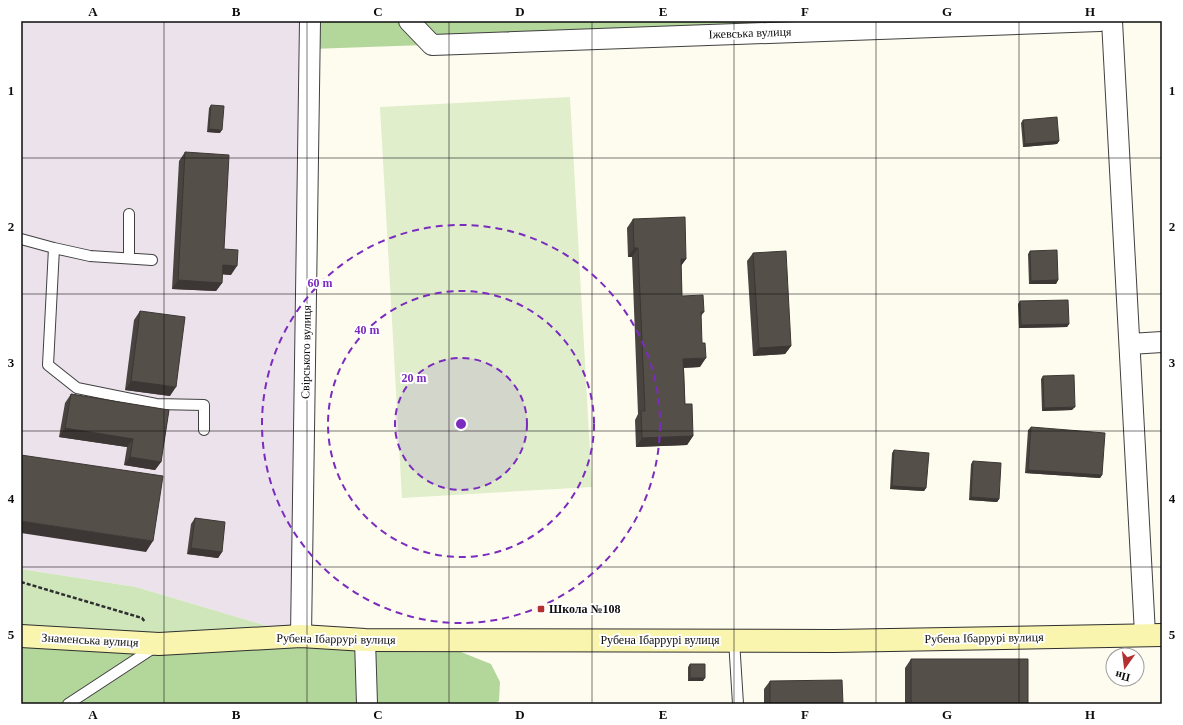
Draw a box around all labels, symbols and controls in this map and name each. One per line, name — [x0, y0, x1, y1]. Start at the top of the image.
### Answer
text: A — [88, 4, 98, 19]
text: B — [232, 4, 241, 19]
text: C — [373, 4, 383, 19]
text: D — [515, 4, 525, 19]
text: E — [659, 4, 667, 19]
text: F — [801, 4, 809, 19]
text: G — [942, 4, 952, 19]
text: H — [1085, 4, 1095, 19]
street label: Іжевська вулиця — [708, 25, 792, 41]
text: 1 — [8, 83, 14, 98]
text: 1 — [1169, 83, 1175, 98]
text: 2 — [8, 219, 14, 234]
text: 2 — [1169, 219, 1175, 234]
text: 60 m — [308, 276, 333, 290]
street label: Свірського вулиця — [298, 305, 314, 399]
text: 40 m — [355, 323, 380, 337]
text: 3 — [8, 355, 15, 370]
text: 3 — [1169, 355, 1176, 370]
text: 20 m — [402, 371, 427, 385]
centre of rings — [454, 417, 468, 431]
text: 4 — [8, 491, 15, 506]
text: 4 — [1169, 491, 1176, 506]
place label: Школа №108 — [549, 602, 621, 616]
marker: Школа №108 — [536, 604, 546, 614]
text: 5 — [8, 627, 15, 642]
text: 5 — [1169, 627, 1176, 642]
street label: Знаменська вулиця — [41, 630, 139, 650]
street label: Рубена Ібаррурі вулиця — [924, 630, 1044, 646]
street label: Рубена Ібаррурі вулиця — [276, 631, 396, 647]
street label: Рубена Ібаррурі вулиця — [600, 633, 720, 647]
north arrow — [1105, 647, 1145, 687]
text: Пн — [1113, 669, 1131, 684]
text: A — [88, 707, 98, 722]
text: B — [232, 707, 241, 722]
text: C — [373, 707, 383, 722]
text: D — [515, 707, 525, 722]
text: E — [659, 707, 667, 722]
text: F — [801, 707, 809, 722]
text: G — [942, 707, 952, 722]
text: H — [1085, 707, 1095, 722]

